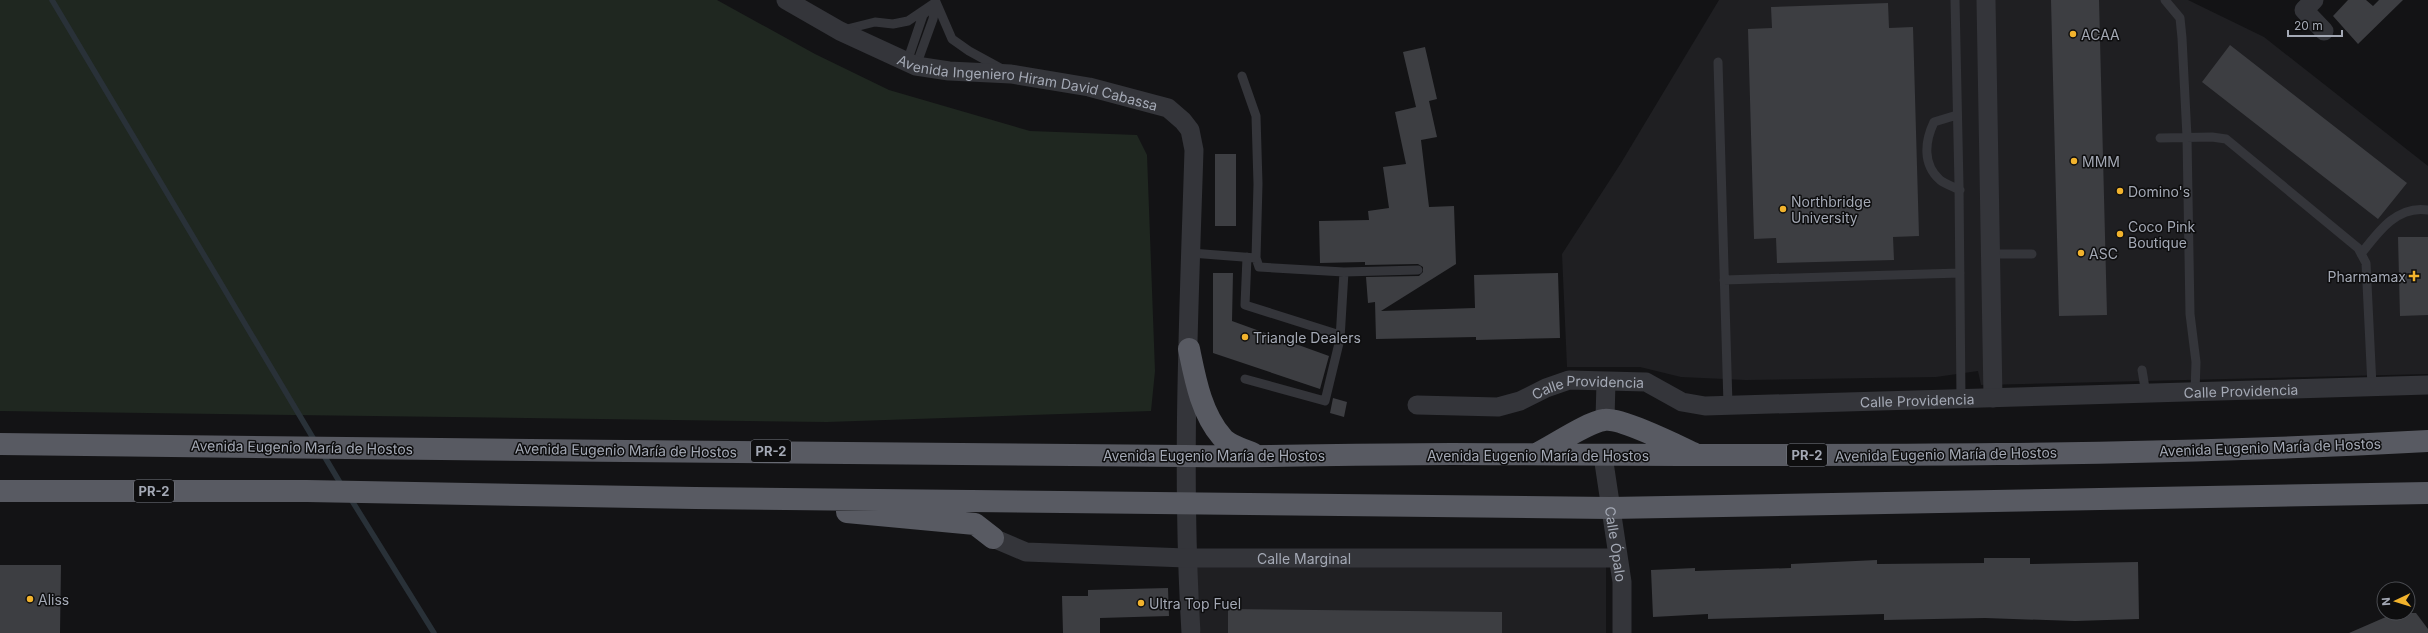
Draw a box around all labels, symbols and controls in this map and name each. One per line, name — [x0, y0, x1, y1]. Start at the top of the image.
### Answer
scale bar — [2288, 12, 2342, 38]
text: 20 m — [2294, 18, 2323, 33]
place label: ACAA — [2081, 26, 2120, 43]
marker: ACAA — [2068, 29, 2078, 39]
street label: Avenida Ingeniero Hiram David Cabassa — [895, 50, 1160, 113]
place label: MMM — [2082, 153, 2120, 170]
marker: MMM — [2069, 156, 2079, 166]
place label: Domino's — [2128, 183, 2190, 200]
marker: Domino's — [2115, 186, 2125, 196]
place label: Northbridge University — [1791, 193, 1871, 226]
marker: Northbridge University — [1778, 204, 1788, 214]
place label: Coco Pink Boutique — [2128, 218, 2196, 251]
marker: Coco Pink Boutique — [2115, 229, 2125, 239]
place label: ASC — [2089, 245, 2118, 262]
marker: ASC — [2076, 248, 2086, 258]
place label: Pharmamax — [2328, 268, 2406, 285]
marker: Pharmamax — [2409, 271, 2419, 281]
place label: Triangle Dealers — [1253, 329, 1361, 346]
marker: Triangle Dealers — [1240, 332, 1250, 342]
street label: Calle Providencia — [1529, 371, 1644, 402]
street label: Calle Providencia — [2183, 380, 2299, 401]
street label: Calle Providencia — [1860, 390, 1975, 410]
street label: Avenida Eugenio María de Hostos — [2159, 435, 2381, 459]
street label: Avenida Eugenio María de Hostos — [191, 437, 413, 457]
street label: Avenida Eugenio María de Hostos — [515, 440, 737, 460]
road number: PR-2 — [751, 440, 791, 462]
road number: PR-2 — [1787, 444, 1827, 466]
street label: Avenida Eugenio María de Hostos — [1835, 444, 2057, 464]
street label: Avenida Eugenio María de Hostos — [1103, 447, 1325, 464]
street label: Avenida Eugenio María de Hostos — [1427, 447, 1649, 464]
road number: PR-2 — [134, 480, 174, 502]
street label: Calle Ópalo — [1602, 505, 1630, 583]
street label: Calle Marginal — [1257, 550, 1351, 567]
north arrow — [2376, 581, 2416, 621]
place label: Aliss — [38, 591, 69, 608]
marker: Aliss — [25, 594, 35, 604]
place label: Ultra Top Fuel — [1149, 595, 1241, 612]
text: N — [2379, 597, 2393, 606]
marker: Ultra Top Fuel — [1136, 598, 1146, 608]

